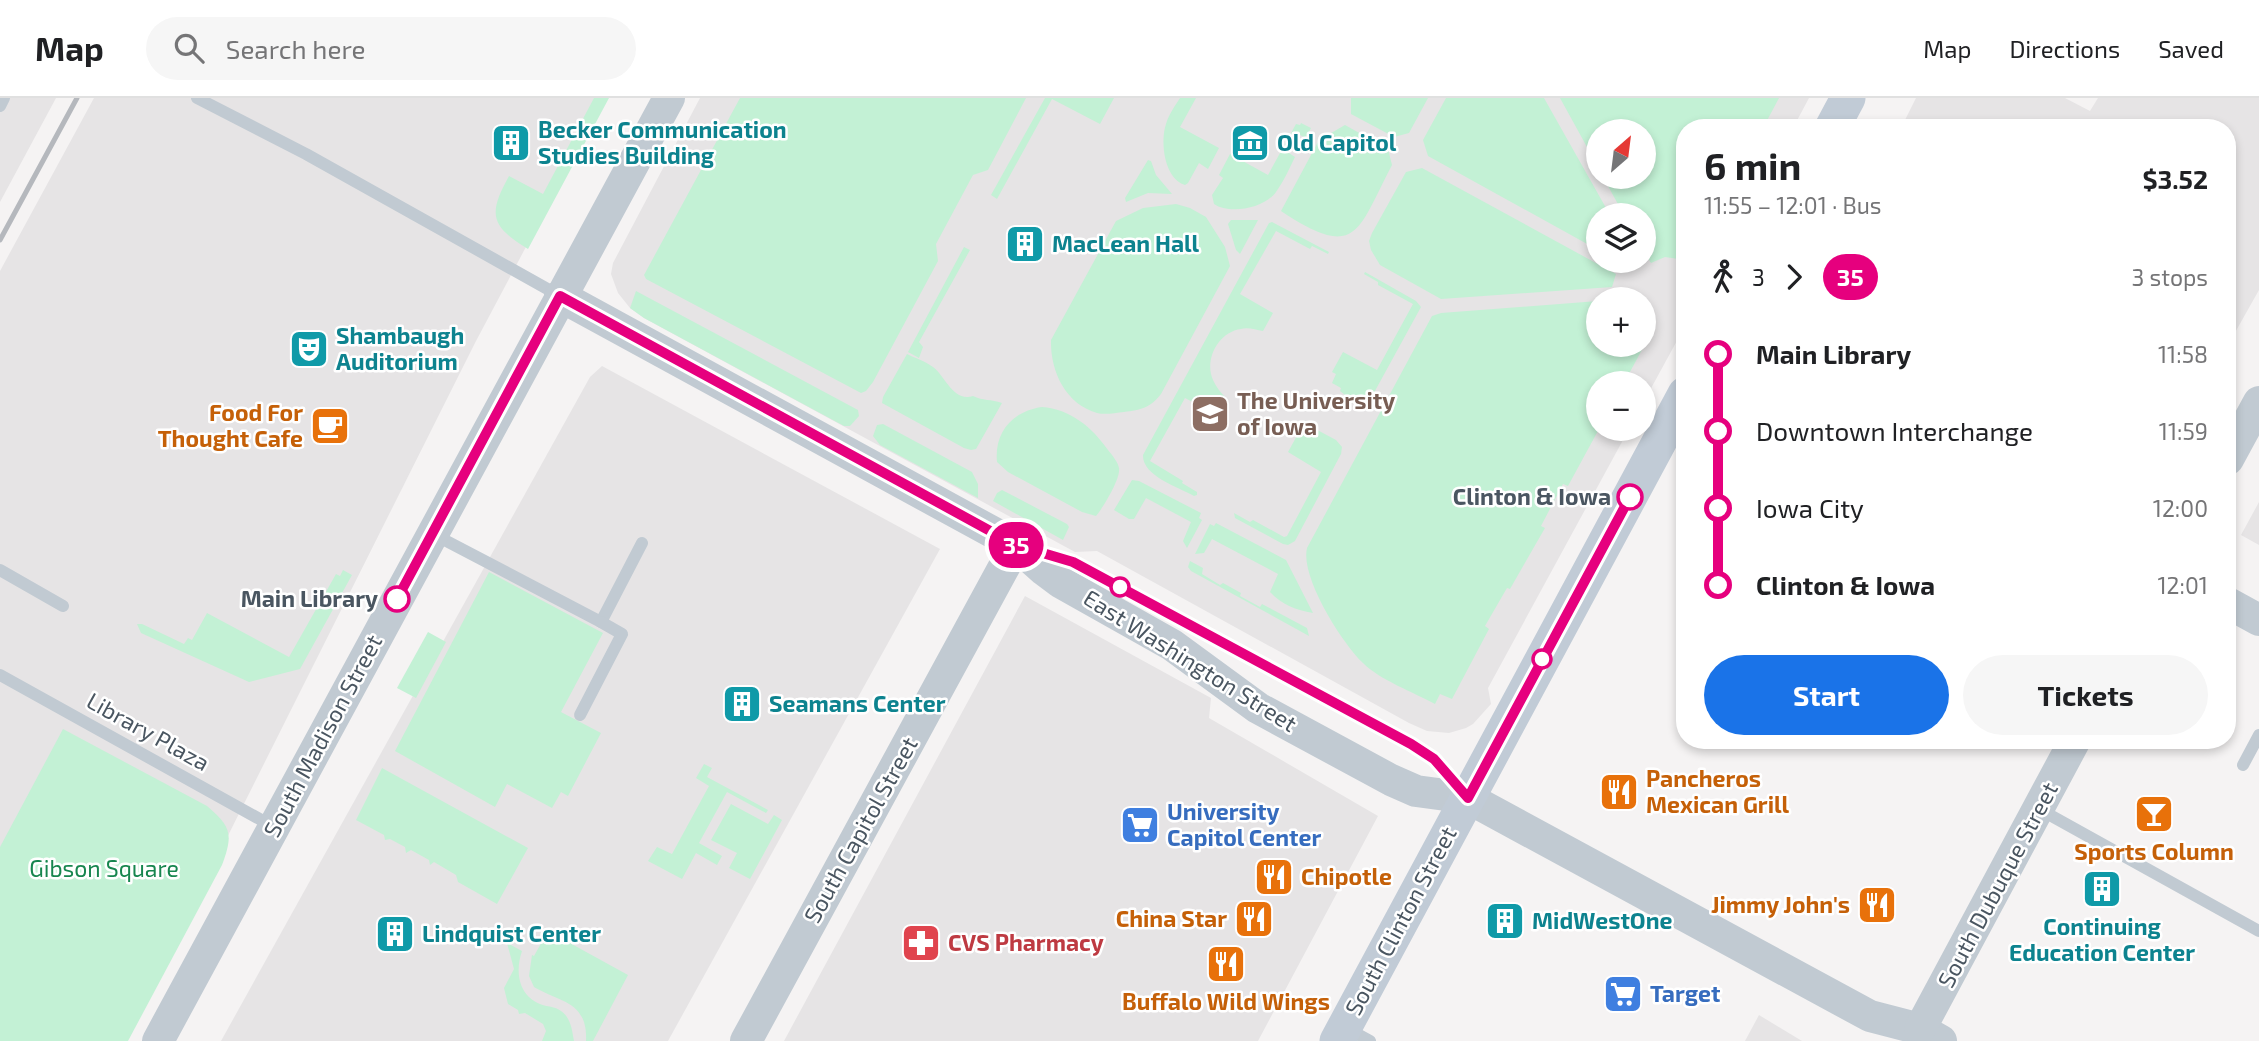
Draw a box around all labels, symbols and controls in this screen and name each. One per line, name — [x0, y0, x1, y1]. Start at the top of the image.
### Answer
search box — [146, 17, 636, 80]
text: Map — [35, 28, 104, 68]
icon: search — [170, 29, 208, 67]
text: Search here — [226, 33, 365, 64]
text: Map — [1923, 34, 1971, 63]
text: Directions — [2009, 34, 2120, 63]
text: Saved — [2158, 34, 2224, 63]
place label: Becker Communication Studies Building — [538, 115, 787, 169]
north arrow — [1586, 119, 1656, 189]
map controls — [1586, 119, 1656, 441]
building icon: Becker Communication Studies Building — [490, 122, 532, 164]
museum icon: Old Capitol — [1229, 122, 1271, 164]
place label: Old Capitol — [1277, 128, 1397, 156]
text: 6 min — [1704, 142, 1801, 188]
text: $3.52 — [2142, 163, 2208, 194]
text: 11:55 – 12:01 · Bus — [1704, 191, 1882, 219]
button: layers — [1586, 203, 1656, 273]
building icon: MacLean Hall — [1004, 223, 1046, 265]
place label: MacLean Hall — [1052, 229, 1200, 257]
icon: walk — [1704, 258, 1742, 296]
icon: forward — [1775, 258, 1813, 296]
text: 35 — [1837, 262, 1864, 291]
text: 3 — [1752, 263, 1765, 291]
text: 3 stops — [2132, 263, 2208, 291]
button: + — [1586, 287, 1656, 357]
place label: Shambaugh Auditorium — [336, 321, 464, 375]
theatre icon: Shambaugh Auditorium — [288, 328, 330, 370]
text: Main Library — [1756, 338, 1911, 369]
text: 11:58 — [2158, 340, 2208, 368]
button: − — [1586, 371, 1656, 441]
place label: The University of Iowa — [1237, 386, 1395, 440]
school or university icon: The University of Iowa — [1189, 393, 1231, 435]
place label: Food For Thought Cafe — [158, 398, 303, 452]
cafe icon: Food For Thought Cafe — [309, 405, 351, 447]
text: Downtown Interchange — [1756, 415, 2033, 446]
text: 11:59 — [2159, 417, 2208, 445]
place label: Clinton & Iowa — [1453, 482, 1611, 510]
marker: Clinton & Iowa — [1617, 484, 1643, 510]
text: Iowa City — [1756, 492, 1864, 523]
text: 12:00 — [2153, 494, 2208, 522]
line badge: 35 — [984, 522, 1048, 568]
text: 35 — [1003, 530, 1029, 559]
text: Clinton & Iowa — [1756, 569, 1935, 600]
text: 12:01 — [2157, 571, 2208, 599]
unlabelled marker — [1110, 577, 1130, 597]
street label: East Washington Street — [1079, 583, 1303, 737]
place label: Main Library — [241, 584, 378, 612]
marker: Main Library — [384, 586, 410, 612]
street label: South Madison Street — [257, 629, 387, 842]
unlabelled marker — [1532, 649, 1552, 669]
button: Start — [1704, 655, 1949, 735]
button: Tickets — [1963, 655, 2208, 735]
building icon: Seamans Center — [721, 683, 763, 725]
street label: Library Plaza — [82, 686, 215, 776]
place label: Seamans Center — [769, 689, 946, 717]
street label: South Capitol Street — [797, 731, 923, 927]
place label: Pancheros Mexican Grill — [1646, 764, 1790, 818]
restaurant icon: Pancheros Mexican Grill — [1598, 771, 1640, 813]
street label: South Dubuque Street — [1931, 777, 2063, 992]
bar icon: Sports Column — [2133, 793, 2175, 835]
place label: University Capitol Center — [1167, 797, 1322, 851]
supermarket icon: University Capitol Center — [1119, 804, 1161, 846]
street label: South Clinton Street — [1339, 821, 1462, 1020]
place label: Sports Column — [2074, 837, 2234, 865]
park label: Gibson Square — [29, 854, 179, 882]
restaurant icon: Chipotle — [1253, 856, 1295, 898]
place label: Chipotle — [1301, 862, 1392, 890]
building icon: Continuing Education Center — [2081, 868, 2123, 910]
restaurant icon: Jimmy John's — [1856, 884, 1898, 926]
place label: Jimmy John's — [1711, 890, 1850, 918]
restaurant icon: China Star — [1233, 898, 1275, 940]
building icon: MidWestOne — [1484, 900, 1526, 942]
place label: China Star — [1116, 904, 1227, 932]
place label: MidWestOne — [1532, 906, 1672, 934]
place label: Continuing Education Center — [2009, 912, 2195, 966]
building icon: Lindquist Center — [374, 913, 416, 955]
place label: Lindquist Center — [422, 919, 601, 947]
pharmacy icon: CVS Pharmacy — [900, 922, 942, 964]
place label: CVS Pharmacy — [948, 928, 1104, 956]
restaurant icon: Buffalo Wild Wings — [1205, 943, 1247, 985]
supermarket icon: Target — [1602, 973, 1644, 1015]
place label: Target — [1650, 979, 1720, 1007]
place label: Buffalo Wild Wings — [1122, 987, 1330, 1015]

